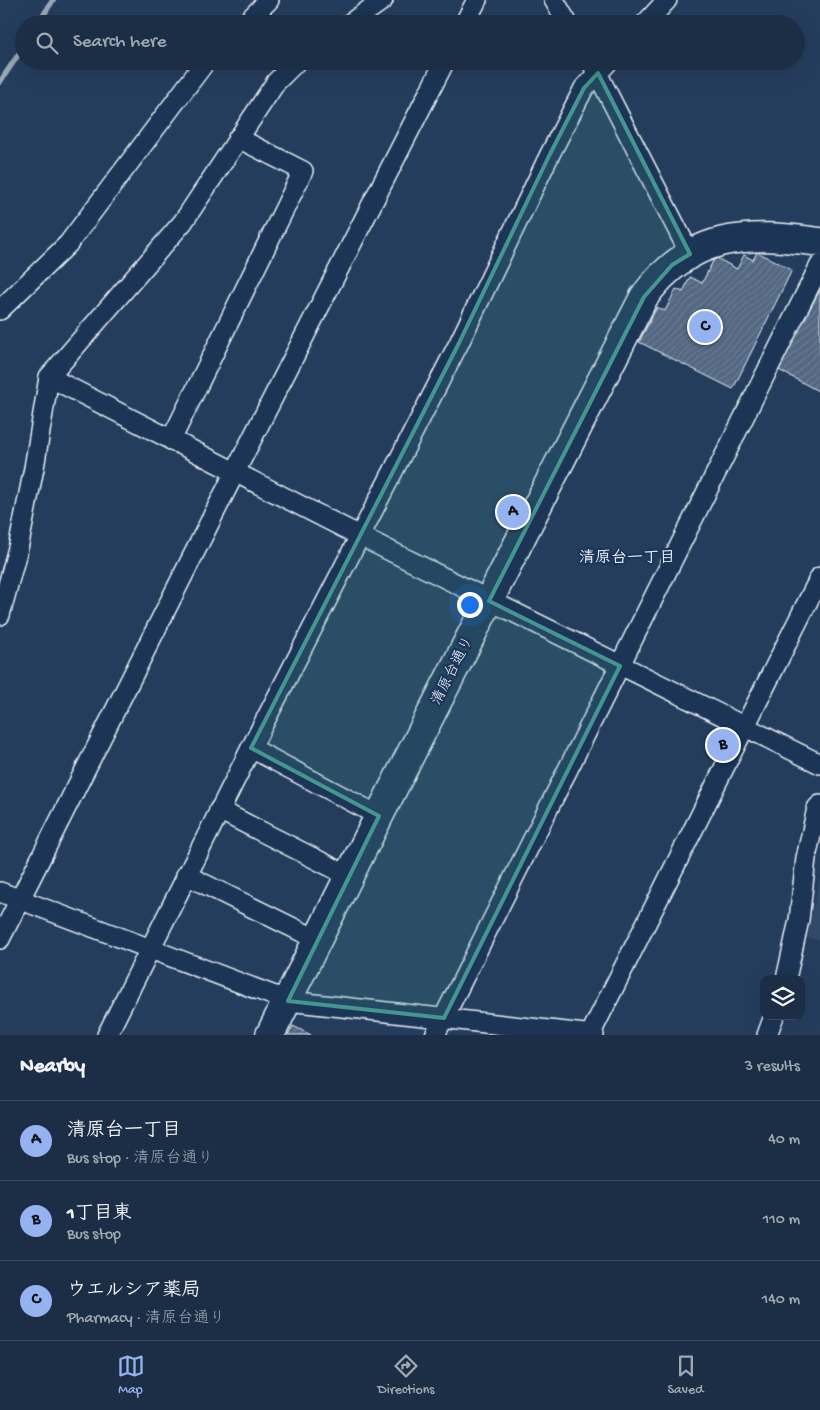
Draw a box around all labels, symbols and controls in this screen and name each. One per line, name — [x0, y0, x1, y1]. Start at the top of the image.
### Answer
search box — [15, 15, 805, 70]
icon: search — [33, 29, 61, 57]
text: Search here — [73, 31, 167, 54]
pin: C — [689, 308, 721, 346]
pin: A — [497, 493, 529, 531]
district label: 清原台一丁目 — [579, 548, 675, 569]
your location — [457, 592, 483, 618]
street label: 清原台通り — [427, 633, 478, 709]
pin: B — [707, 726, 739, 764]
map controls — [760, 975, 805, 1020]
button: layers — [760, 975, 805, 1020]
text: Nearby — [20, 1055, 85, 1080]
text: 3 results — [745, 1058, 800, 1077]
text: 清原台一丁目 — [67, 1120, 181, 1143]
text: A — [31, 1131, 41, 1150]
text: 40 m — [768, 1131, 800, 1150]
text: Bus stop · 清原台通り — [67, 1150, 214, 1169]
text: 1丁目東 — [67, 1203, 132, 1226]
text: B — [32, 1211, 40, 1230]
text: 110 m — [763, 1211, 800, 1230]
text: Bus stop — [67, 1226, 121, 1245]
text: ウエルシア薬局 — [67, 1280, 200, 1303]
text: C — [32, 1291, 40, 1310]
text: 140 m — [762, 1291, 800, 1310]
text: Pharmacy · 清原台通り — [67, 1310, 225, 1329]
tab: Map — [117, 1352, 145, 1399]
tab: Directions — [378, 1352, 435, 1399]
tab: Saved — [668, 1352, 703, 1399]

